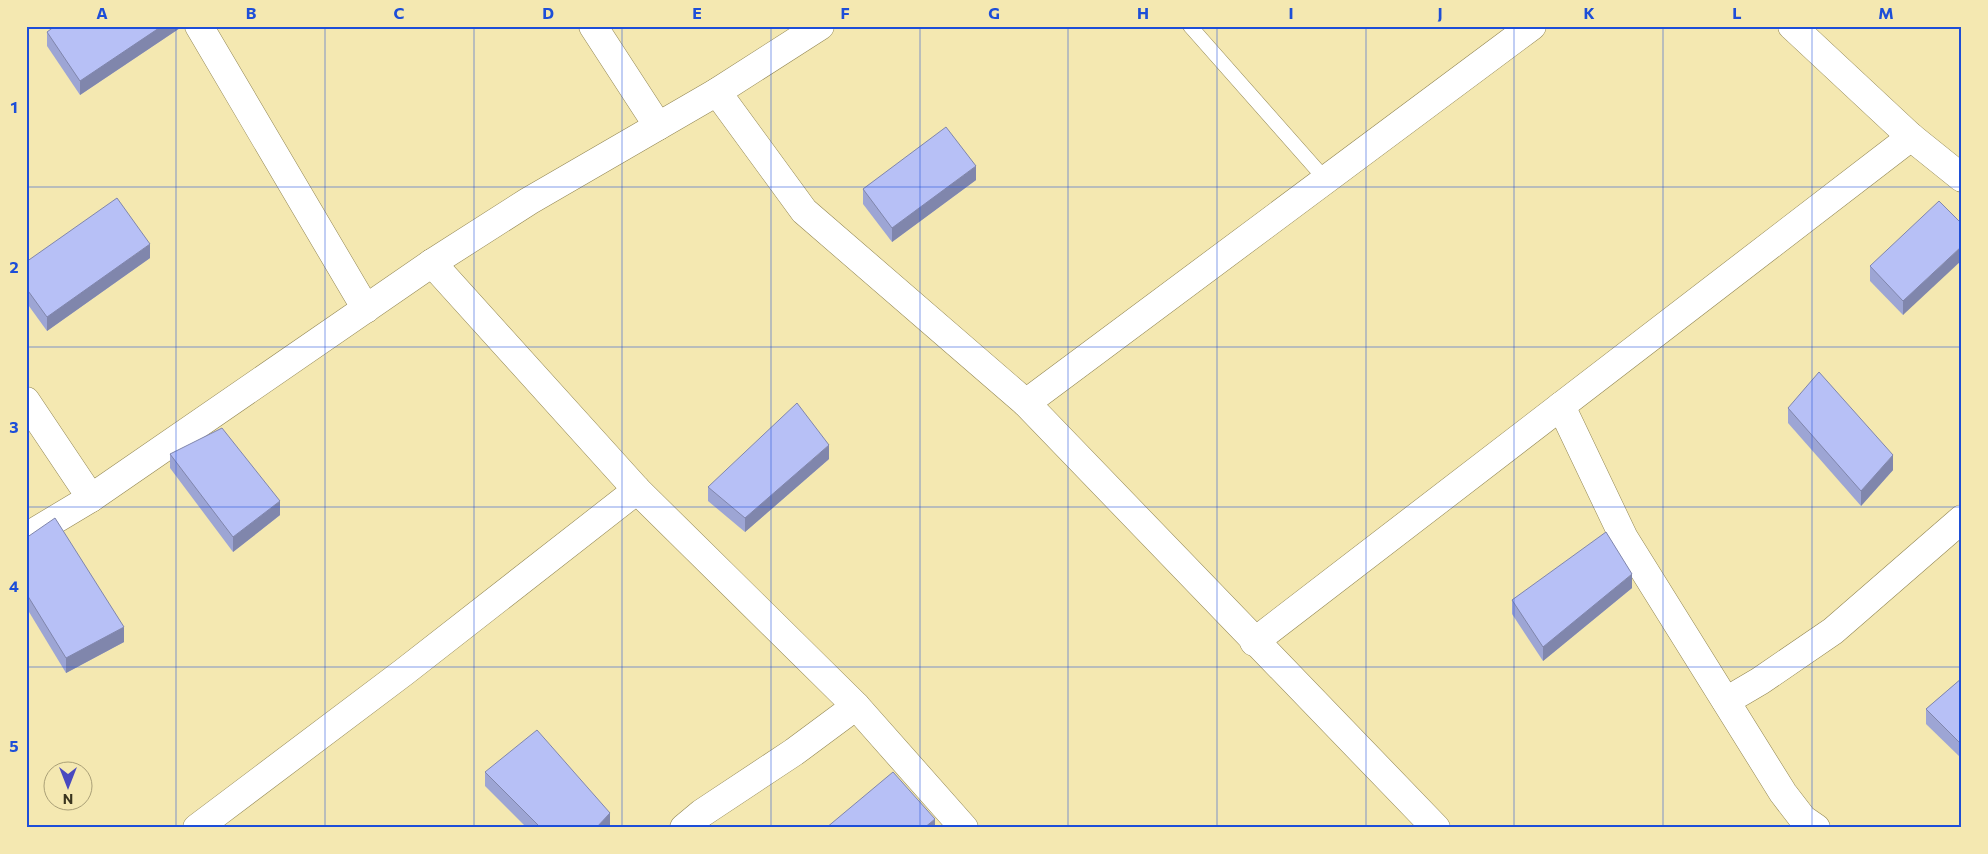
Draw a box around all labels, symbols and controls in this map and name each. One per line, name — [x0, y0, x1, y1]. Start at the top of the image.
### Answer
text: A — [96, 3, 108, 22]
text: B — [246, 3, 257, 22]
text: C — [394, 3, 405, 22]
text: D — [542, 3, 554, 22]
text: E — [692, 3, 702, 22]
text: F — [840, 3, 850, 22]
text: G — [988, 3, 1000, 22]
text: H — [1137, 3, 1149, 22]
text: I — [1288, 3, 1294, 22]
text: J — [1437, 3, 1443, 22]
text: K — [1583, 3, 1595, 22]
text: L — [1732, 3, 1742, 22]
text: M — [1878, 3, 1894, 22]
text: 1 — [10, 97, 18, 116]
text: 2 — [9, 257, 19, 276]
text: 3 — [9, 417, 19, 436]
text: 4 — [9, 576, 19, 595]
text: 5 — [9, 736, 19, 755]
north arrow — [42, 762, 92, 812]
text: N — [63, 791, 73, 808]

